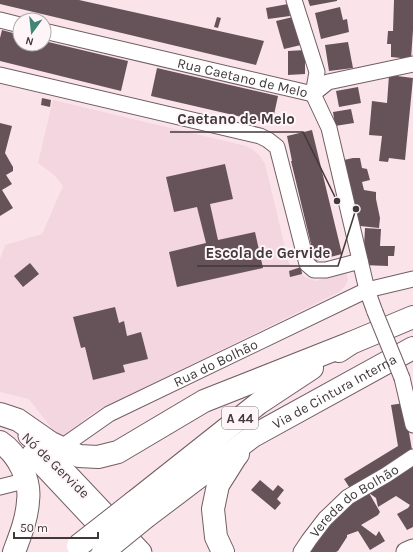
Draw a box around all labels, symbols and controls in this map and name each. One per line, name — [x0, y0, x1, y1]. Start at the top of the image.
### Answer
north arrow — [12, 12, 52, 52]
text: N — [24, 34, 35, 48]
street label: Rua Caetano de Melo — [176, 55, 309, 102]
callout: Caetano de Melo — [170, 105, 303, 132]
text: Caetano de Melo — [177, 110, 295, 128]
callout: Escola de Gervide — [197, 239, 338, 266]
text: Escola de Gervide — [205, 244, 331, 262]
street label: Rua do Bolhão — [171, 336, 261, 391]
street label: Via de Cintura Interna — [270, 351, 400, 433]
road number: A 44 — [222, 407, 258, 429]
street label: Nó de Gervide — [18, 429, 93, 502]
street label: Vereda do Bolhão — [306, 461, 402, 541]
scale bar — [14, 514, 98, 540]
text: 50 m — [20, 521, 48, 535]

